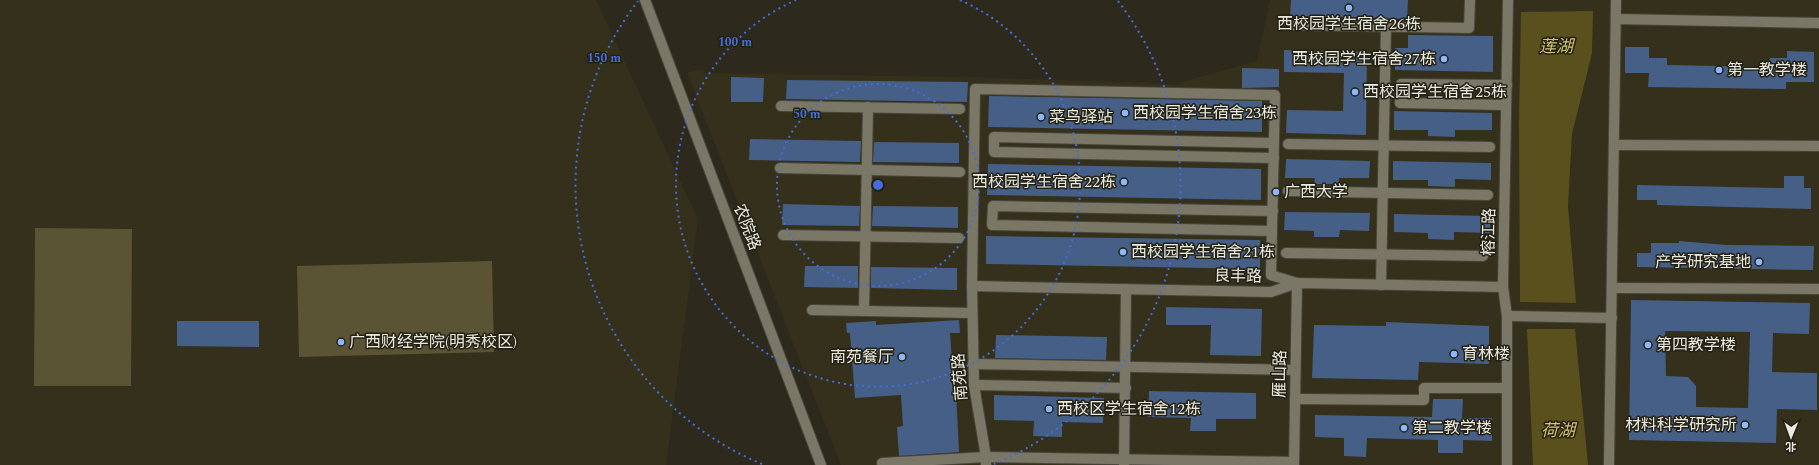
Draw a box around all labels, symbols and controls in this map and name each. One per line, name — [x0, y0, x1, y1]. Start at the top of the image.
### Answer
marker: 西校园学生宿舍26栋 — [1344, 3, 1354, 13]
place label: 西校园学生宿舍26栋 — [1277, 12, 1421, 36]
text: 100 m — [718, 33, 752, 52]
water label: 莲湖 — [1539, 34, 1576, 60]
place label: 西校园学生宿舍27栋 — [1292, 47, 1436, 71]
text: 150 m — [587, 49, 621, 68]
marker: 西校园学生宿舍27栋 — [1439, 54, 1449, 64]
place label: 第一教学楼 — [1727, 58, 1807, 82]
marker: 第一教学楼 — [1714, 65, 1724, 75]
place label: 西校园学生宿舍25栋 — [1363, 80, 1507, 104]
marker: 西校园学生宿舍25栋 — [1350, 87, 1360, 97]
place label: 西校园学生宿舍23栋 — [1133, 101, 1277, 125]
text: 50 m — [793, 105, 821, 124]
place label: 菜鸟驿站 — [1049, 105, 1113, 129]
marker: 西校园学生宿舍23栋 — [1120, 108, 1130, 118]
marker: 菜鸟驿站 — [1036, 112, 1046, 122]
place label: 西校园学生宿舍22栋 — [972, 170, 1116, 194]
marker: 西校园学生宿舍22栋 — [1119, 177, 1129, 187]
centre of rings — [871, 178, 885, 192]
place label: 广西大学 — [1284, 180, 1348, 204]
marker: 广西大学 — [1271, 187, 1281, 197]
street label: 农院路 — [727, 200, 767, 254]
street label: 榕江路 — [1477, 208, 1501, 256]
place label: 西校园学生宿舍21栋 — [1131, 240, 1275, 264]
marker: 西校园学生宿舍21栋 — [1118, 247, 1128, 257]
place label: 产学研究基地 — [1655, 250, 1751, 274]
marker: 产学研究基地 — [1754, 257, 1764, 267]
street label: 良丰路 — [1214, 264, 1262, 288]
place label: 广西财经学院(明秀校区) — [349, 330, 517, 354]
place label: 第四教学楼 — [1656, 333, 1736, 357]
marker: 广西财经学院(明秀校区) — [336, 337, 346, 347]
marker: 第四教学楼 — [1643, 340, 1653, 350]
place label: 育林楼 — [1462, 342, 1510, 366]
place label: 南苑餐厅 — [830, 345, 894, 369]
marker: 育林楼 — [1449, 349, 1459, 359]
street label: 雁山路 — [1268, 350, 1292, 398]
marker: 南苑餐厅 — [897, 352, 907, 362]
street label: 南苑路 — [946, 352, 974, 402]
place label: 西校区学生宿舍12栋 — [1057, 397, 1201, 421]
marker: 西校区学生宿舍12栋 — [1044, 404, 1054, 414]
place label: 材料科学研究所 — [1625, 413, 1737, 437]
place label: 第二教学楼 — [1412, 416, 1492, 440]
north arrow — [1771, 417, 1811, 457]
water label: 荷湖 — [1541, 418, 1578, 444]
marker: 材料科学研究所 — [1740, 420, 1750, 430]
marker: 第二教学楼 — [1399, 423, 1409, 433]
text: 北 — [1785, 438, 1796, 455]

